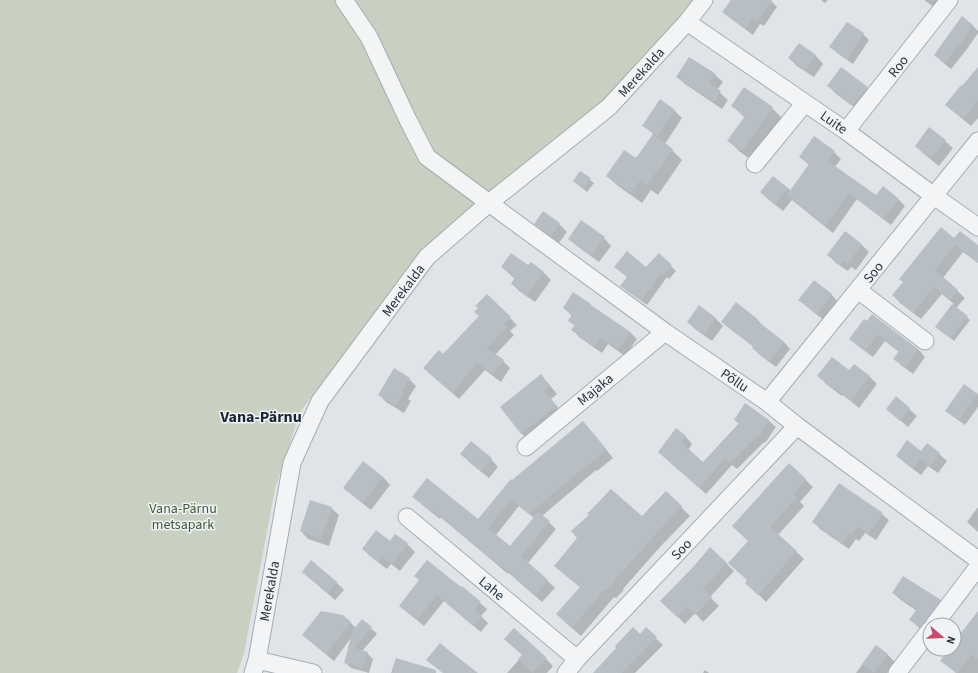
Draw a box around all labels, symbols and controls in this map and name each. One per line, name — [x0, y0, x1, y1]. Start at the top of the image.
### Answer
street label: Merekalda — [614, 43, 670, 102]
street label: Roo — [884, 51, 914, 82]
street label: Luite — [816, 106, 851, 139]
street label: Soo — [859, 258, 889, 288]
street label: Merekalda — [377, 260, 430, 321]
street label: Põllu — [716, 364, 752, 397]
street label: Majaka — [573, 369, 618, 411]
district label: Vana-Pärnu — [219, 406, 302, 428]
park label: Vana-Pärnu metsapark — [149, 499, 217, 535]
street label: Soo — [667, 535, 697, 565]
street label: Merekalda — [255, 559, 285, 623]
street label: Lahe — [474, 572, 509, 606]
north arrow — [922, 617, 962, 657]
text: N — [943, 634, 959, 646]

